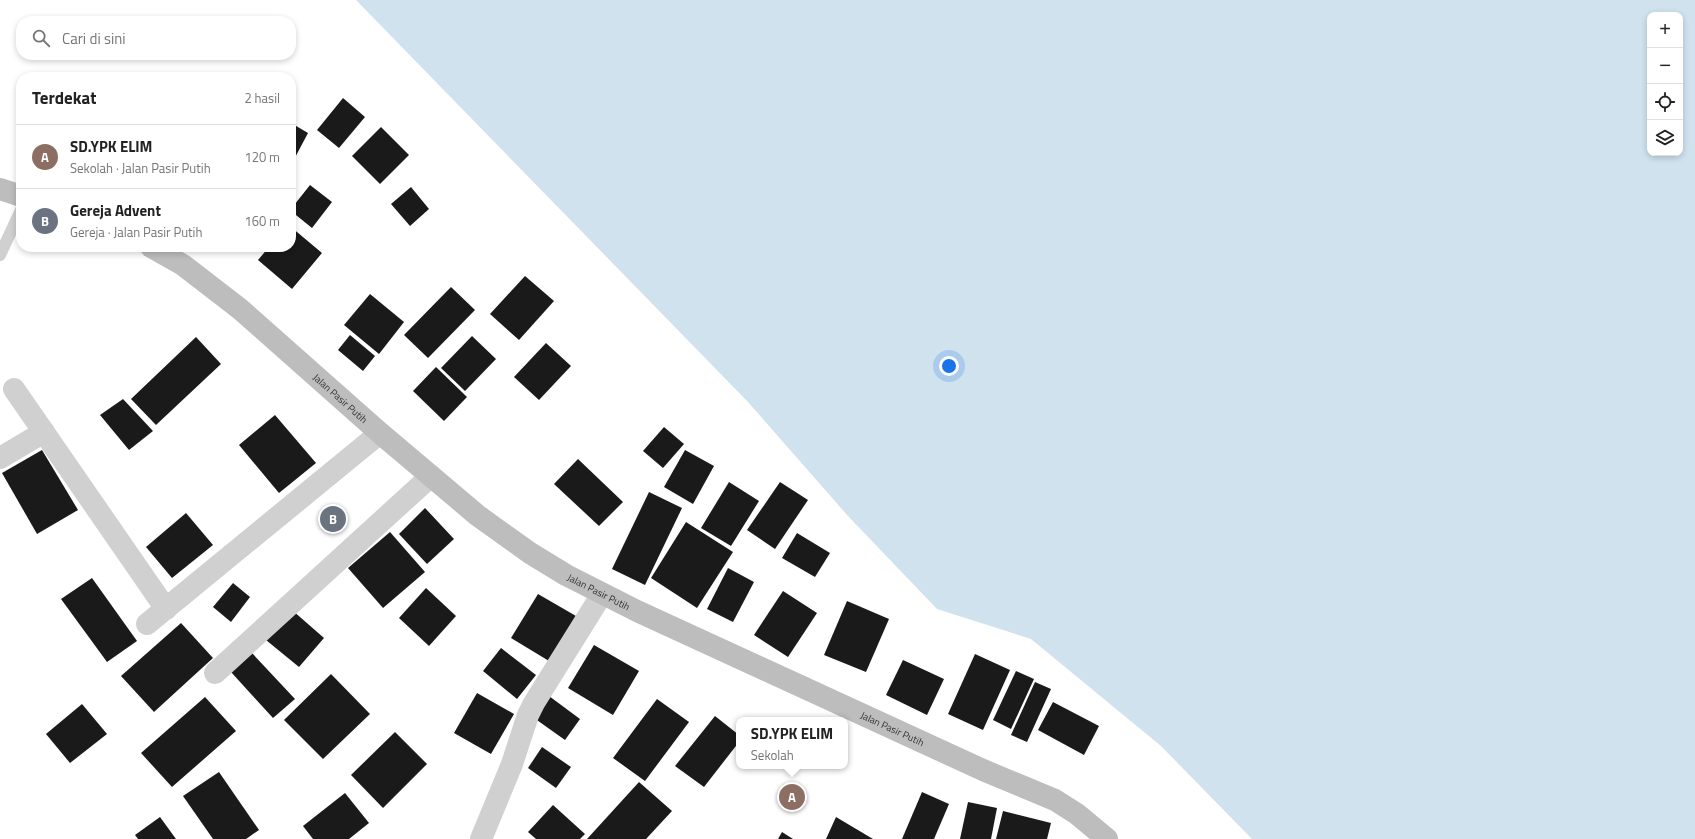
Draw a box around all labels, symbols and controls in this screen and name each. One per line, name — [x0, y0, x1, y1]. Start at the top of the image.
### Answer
map controls — [1647, 12, 1683, 156]
button: + — [1647, 12, 1683, 48]
search box — [16, 16, 296, 60]
icon: search — [30, 27, 52, 49]
text: Cari di sini — [62, 27, 126, 50]
button: − — [1647, 48, 1683, 84]
button: locate — [1647, 84, 1683, 120]
text: Terdekat — [32, 85, 96, 111]
text: 2 hasil — [244, 88, 280, 108]
button: layers — [1647, 120, 1683, 156]
text: SD.YPK ELIM — [70, 135, 152, 158]
text: A — [41, 147, 49, 167]
text: 120 m — [244, 147, 280, 167]
text: Sekolah · Jalan Pasir Putih — [70, 158, 211, 178]
text: Gereja Advent — [70, 199, 161, 222]
text: B — [41, 211, 49, 231]
text: 160 m — [244, 211, 280, 231]
text: Gereja · Jalan Pasir Putih — [70, 222, 202, 242]
your location — [939, 356, 959, 376]
street label: Jalan Pasir Putih — [310, 370, 371, 426]
pin: B — [320, 504, 346, 534]
street label: Jalan Pasir Putih — [565, 569, 633, 614]
street label: Jalan Pasir Putih — [858, 707, 927, 750]
popup — [736, 717, 848, 769]
text: SD.YPK ELIM — [751, 722, 833, 745]
text: Sekolah — [751, 745, 794, 765]
pin: A — [779, 782, 805, 812]

